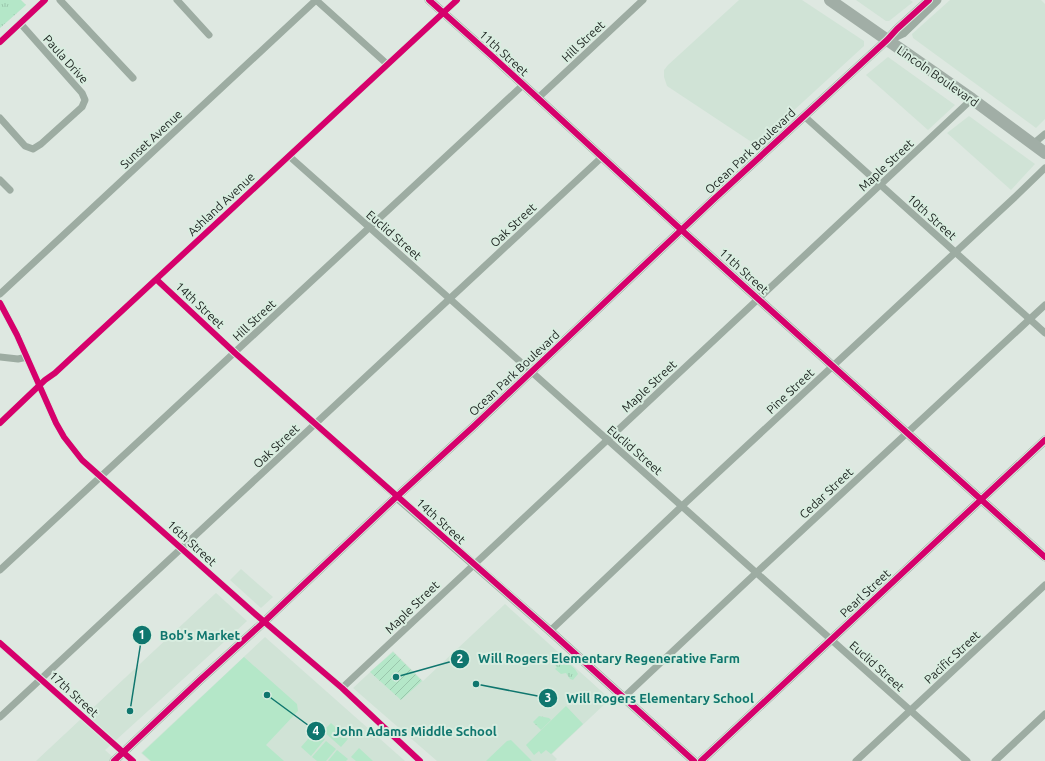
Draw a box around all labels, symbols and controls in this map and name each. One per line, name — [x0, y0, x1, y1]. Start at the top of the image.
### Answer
street label: Hill Street — [559, 18, 607, 64]
street label: 11th Street — [477, 28, 531, 79]
street label: Paula Drive — [41, 32, 91, 86]
street label: Lincoln Boulevard — [895, 43, 981, 109]
street label: Ocean Park Boulevard — [702, 106, 798, 196]
street label: Sunset Avenue — [117, 107, 185, 171]
street label: Maple Street — [856, 136, 916, 194]
street label: Ashland Avenue — [185, 170, 257, 238]
street label: 10th Street — [905, 192, 959, 243]
street label: Oak Street — [487, 200, 539, 249]
street label: Euclid Street — [364, 208, 424, 263]
street label: 11th Street — [717, 246, 771, 297]
street label: 14th Street — [173, 279, 227, 331]
street label: Hill Street — [230, 297, 278, 343]
street label: Ocean Park Boulevard — [466, 328, 562, 418]
street label: Maple Street — [619, 357, 679, 415]
street label: Pine Street — [764, 366, 817, 416]
street label: Oak Street — [250, 421, 302, 470]
street label: Euclid Street — [605, 423, 665, 478]
street label: Cedar Street — [797, 465, 855, 521]
street label: 14th Street — [414, 496, 468, 547]
street label: 16th Street — [165, 518, 219, 569]
street label: Pearl Street — [837, 566, 893, 619]
street label: Maple Street — [382, 578, 442, 636]
callout: Bob's Market — [132, 623, 249, 648]
text: 1 — [139, 628, 145, 641]
text: Bob's Market — [160, 628, 241, 642]
street label: Pacific Street — [922, 628, 983, 686]
street label: Euclid Street — [847, 638, 907, 694]
callout: Will Rogers Elementary Regenerative Farm — [450, 646, 748, 671]
text: Will Rogers Elementary Regenerative Farm — [478, 651, 740, 665]
text: 2 — [457, 652, 464, 665]
street label: 17th Street — [47, 669, 101, 720]
callout: Will Rogers Elementary School — [538, 686, 762, 711]
text: 3 — [545, 691, 551, 704]
text: Will Rogers Elementary School — [566, 691, 754, 705]
callout: John Adams Middle School — [306, 719, 505, 744]
text: 4 — [313, 724, 320, 737]
text: John Adams Middle School — [333, 724, 497, 738]

